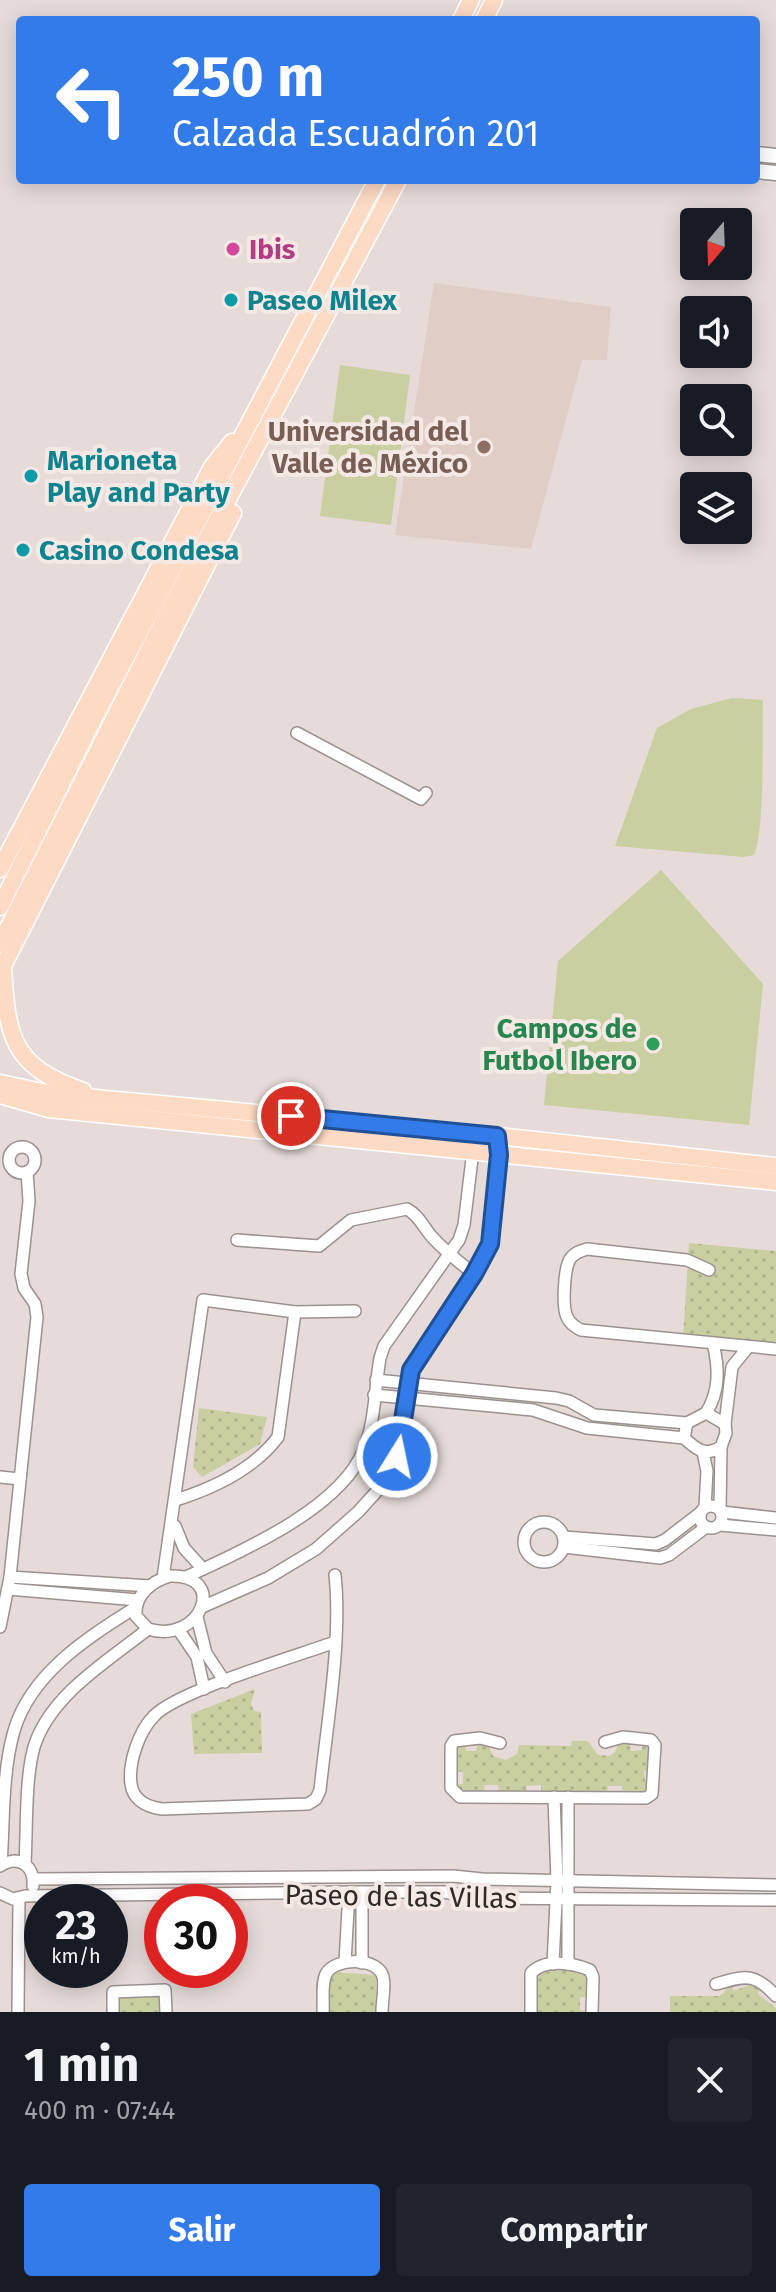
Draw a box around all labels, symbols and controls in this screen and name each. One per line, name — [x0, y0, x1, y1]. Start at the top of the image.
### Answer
text: 250 m — [172, 44, 324, 111]
icon: left — [40, 48, 144, 152]
text: Calzada Escuadrón 201 — [172, 112, 539, 156]
north arrow — [680, 208, 752, 280]
map controls — [680, 208, 752, 544]
place label: Ibis — [249, 233, 295, 266]
marker: Ibis — [224, 240, 242, 258]
place label: Paseo Milex — [247, 284, 398, 317]
marker: Paseo Milex — [222, 291, 240, 309]
button: sound — [680, 296, 752, 368]
button: search — [680, 384, 752, 456]
place label: Universidad del Valle de México — [268, 415, 469, 480]
marker: Universidad del Valle de México — [475, 438, 493, 456]
place label: Marioneta Play and Party — [47, 444, 230, 509]
marker: Marioneta Play and Party — [22, 467, 40, 485]
button: layers — [680, 472, 752, 544]
place label: Casino Condesa — [39, 534, 239, 567]
marker: Casino Condesa — [14, 541, 32, 559]
place label: Campos de Futbol Ibero — [482, 1012, 637, 1077]
marker: Campos de Futbol Ibero — [644, 1035, 662, 1053]
pin — [257, 1082, 325, 1150]
icon: arrive — [269, 1094, 313, 1138]
position arrow — [355, 1415, 439, 1499]
street label: Paseo de las Villas — [284, 1878, 518, 1915]
speed limit sign: 30 — [144, 1884, 248, 1988]
text: 23 — [55, 1902, 97, 1950]
text: km/h — [51, 1944, 101, 1968]
text: 1 min — [24, 2036, 139, 2094]
button: close — [668, 2038, 752, 2122]
text: 400 m · 07:44 — [24, 2095, 175, 2126]
button: Salir — [24, 2184, 380, 2276]
button: Compartir — [396, 2184, 752, 2276]

